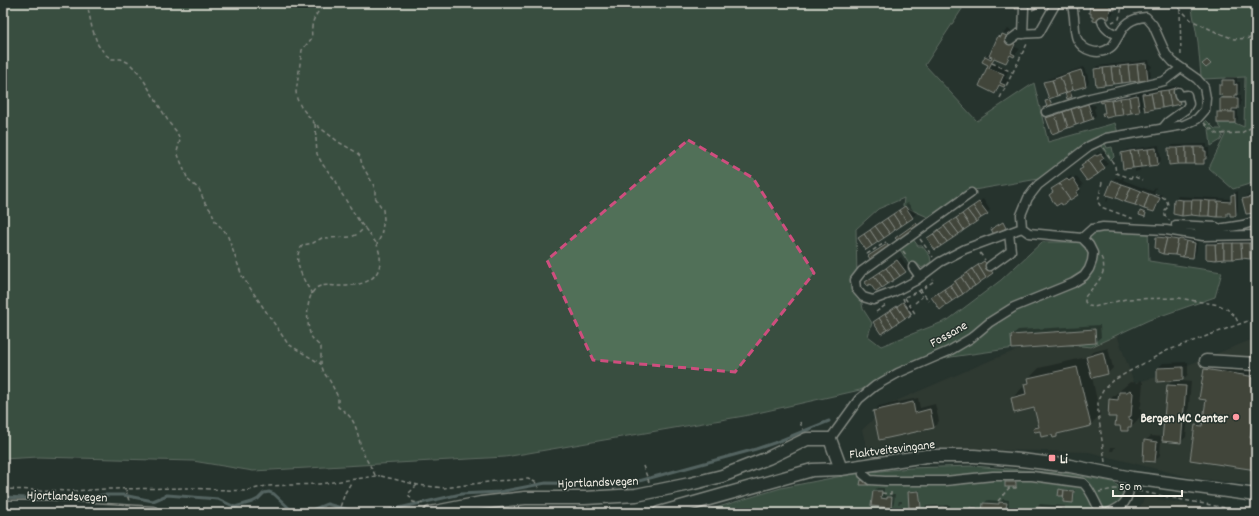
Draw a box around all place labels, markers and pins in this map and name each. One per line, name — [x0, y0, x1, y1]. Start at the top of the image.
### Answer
place label: Bergen MC Center — [1140, 410, 1229, 429]
marker: Bergen MC Center — [1231, 412, 1241, 422]
place label: Li — [1060, 451, 1068, 470]
marker: Li — [1047, 453, 1057, 463]

